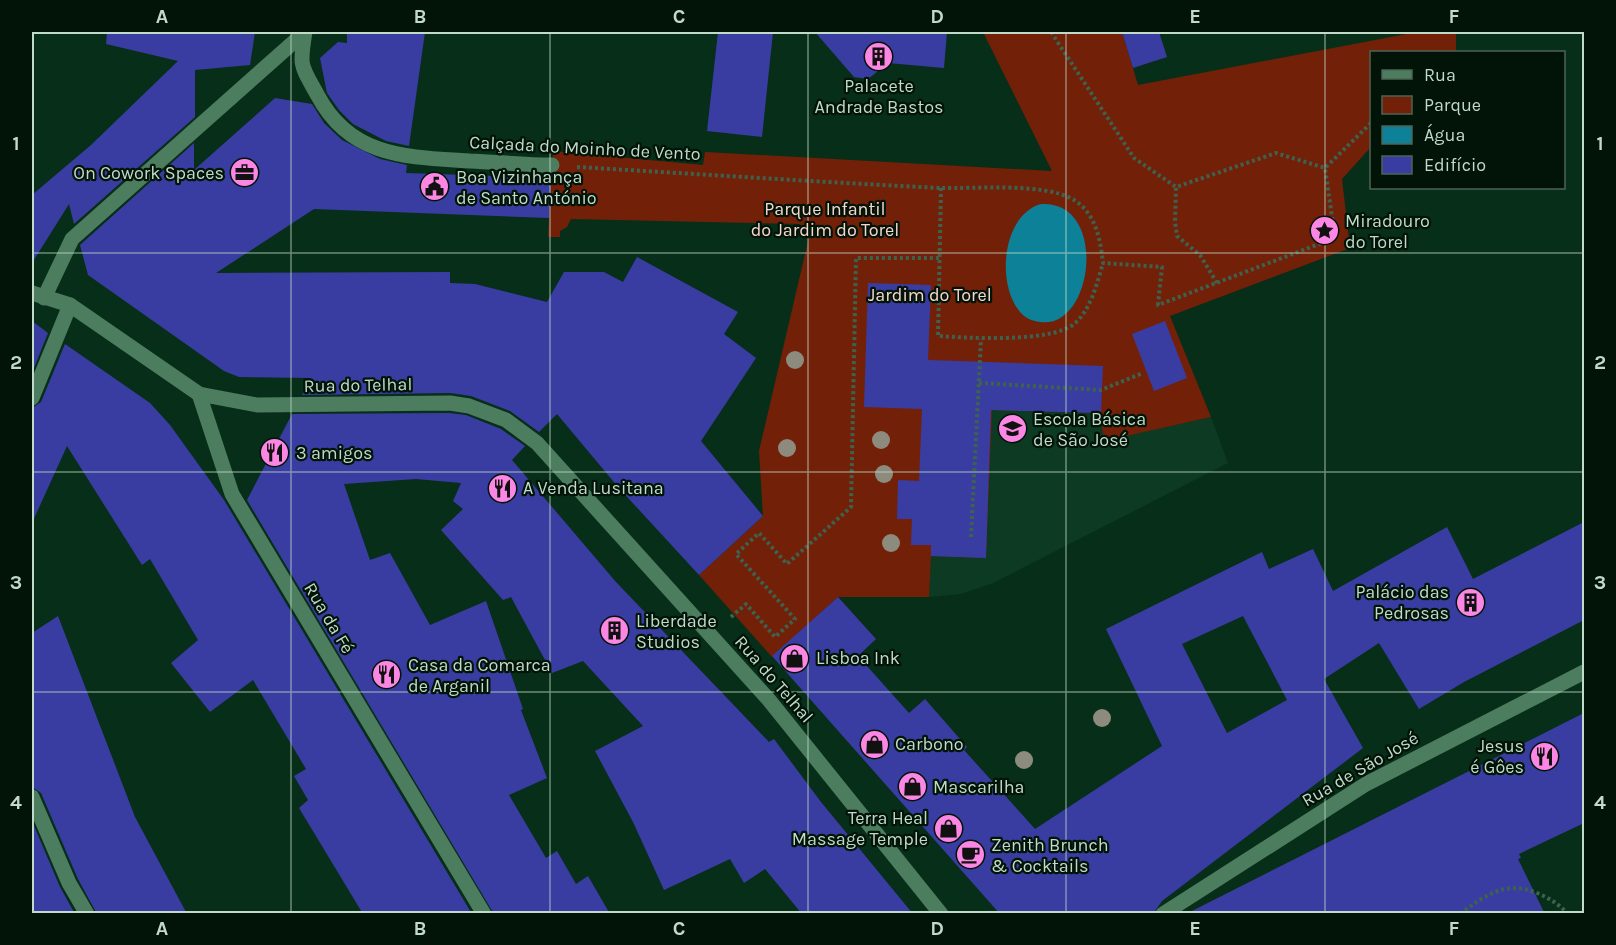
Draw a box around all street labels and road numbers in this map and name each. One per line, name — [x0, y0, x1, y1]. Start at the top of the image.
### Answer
street label: Calçada do Moinho de Vento — [469, 131, 701, 165]
street label: Rua do Telhal — [303, 373, 413, 397]
street label: Rua da Fé — [299, 578, 359, 658]
street label: Rua do Telhal — [730, 631, 818, 727]
street label: Rua de São José — [1298, 727, 1422, 811]

